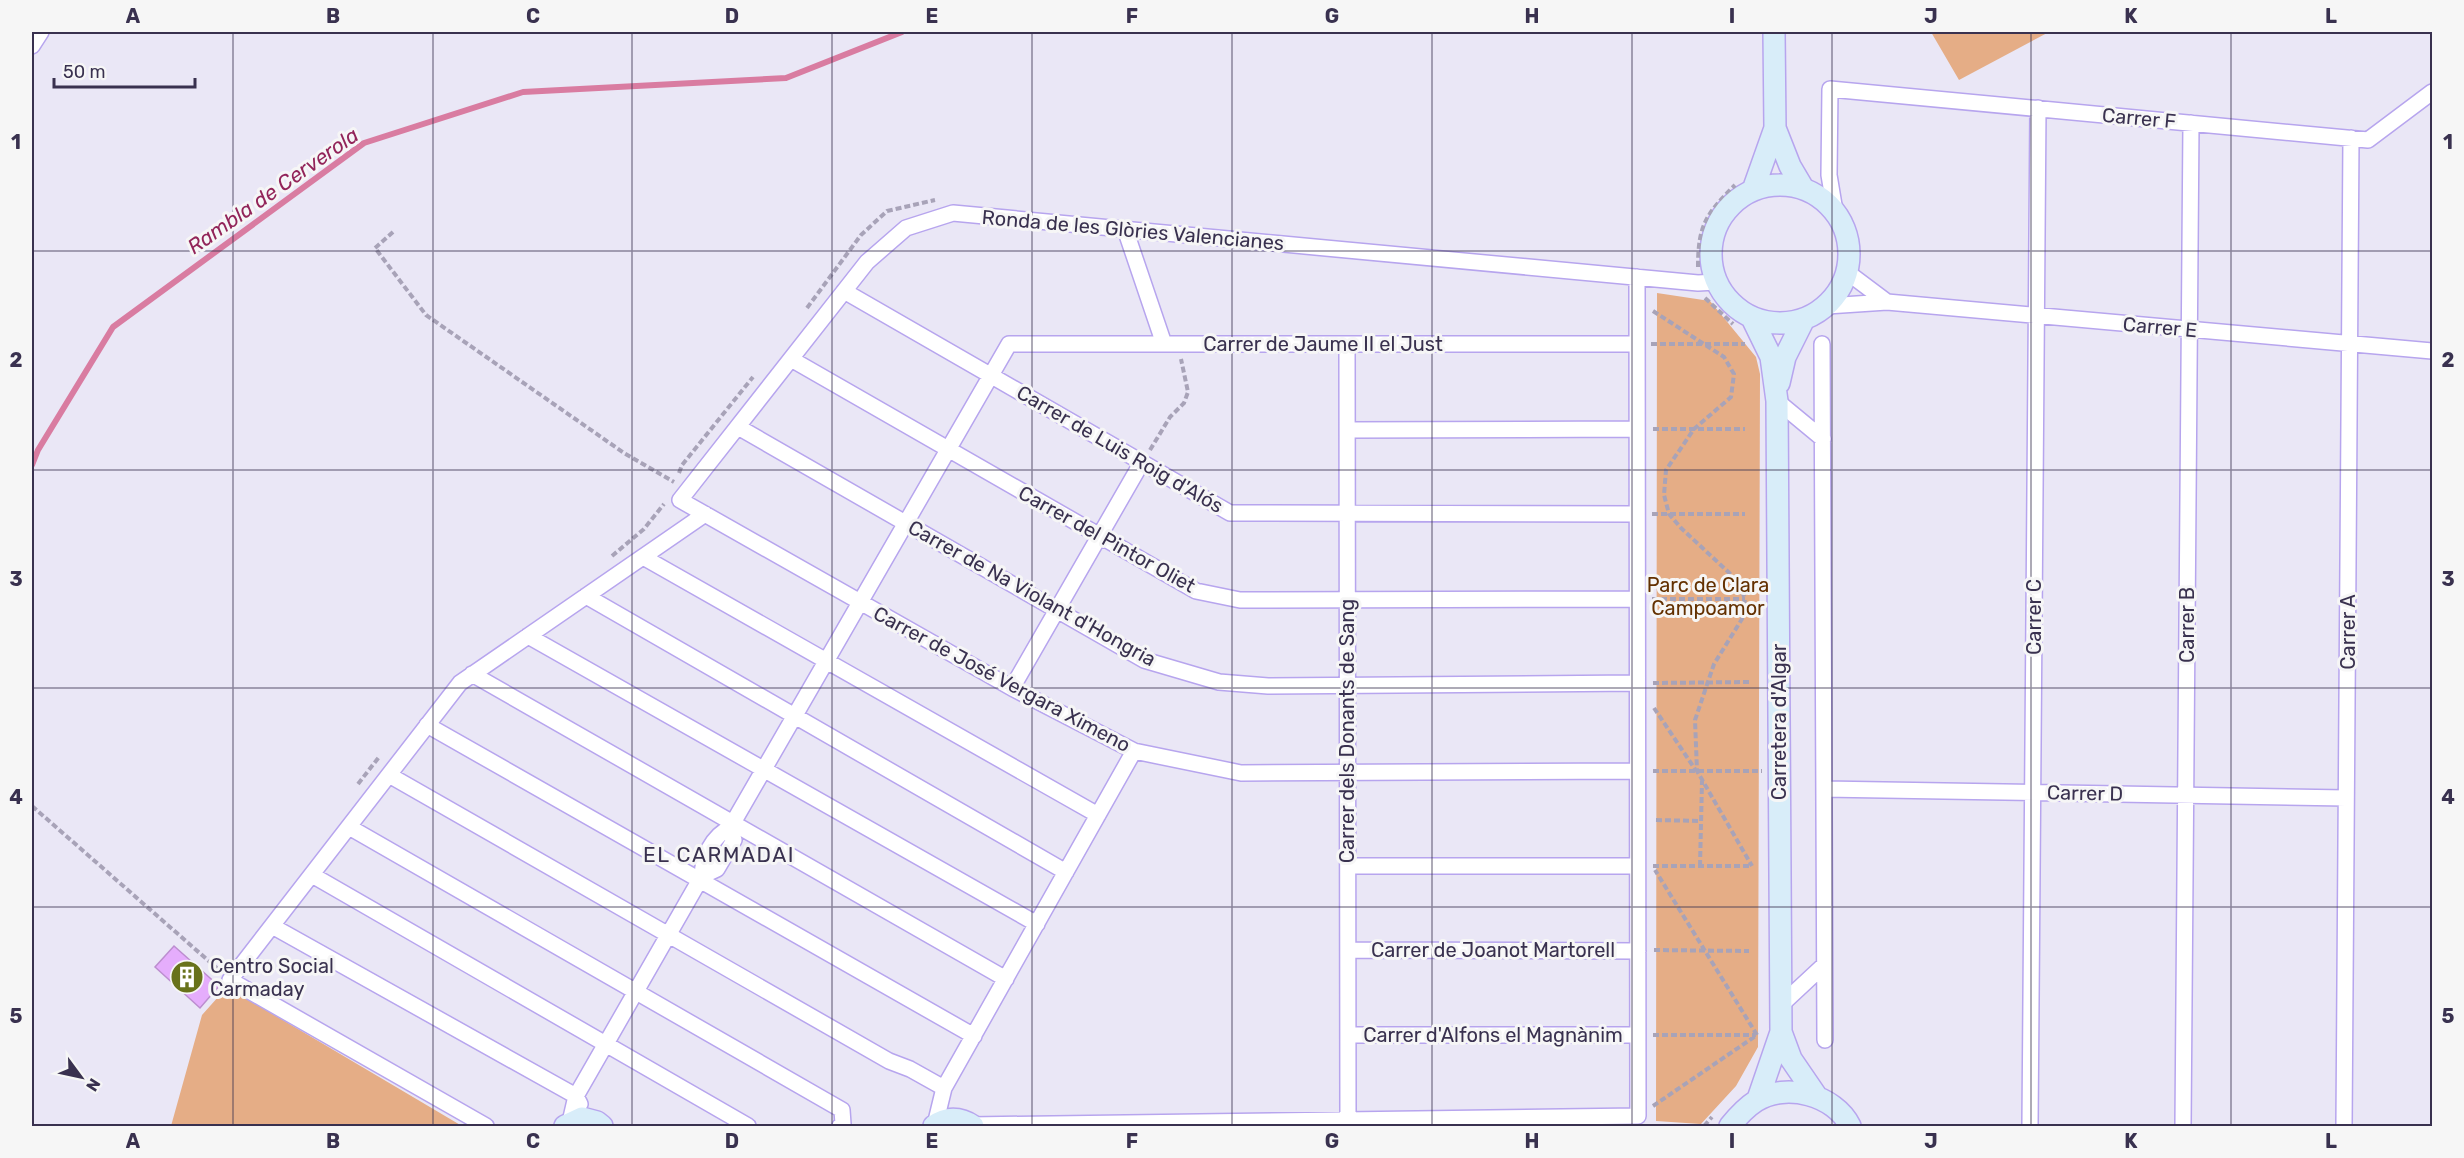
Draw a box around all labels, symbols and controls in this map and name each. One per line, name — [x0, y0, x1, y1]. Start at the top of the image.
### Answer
text: A — [126, 4, 141, 28]
text: B — [326, 4, 340, 28]
text: C — [526, 4, 540, 28]
text: D — [725, 4, 739, 28]
text: E — [926, 4, 938, 28]
text: F — [1126, 4, 1138, 28]
text: G — [1325, 4, 1339, 28]
text: H — [1525, 4, 1539, 28]
text: I — [1729, 4, 1735, 28]
text: J — [1924, 4, 1938, 28]
text: K — [2124, 4, 2138, 28]
text: L — [2325, 4, 2337, 28]
scale bar — [54, 51, 195, 89]
text: 50 m — [63, 61, 106, 83]
street label: Carrer F — [2101, 103, 2177, 133]
water label: Rambla de Cerverola — [182, 122, 363, 259]
text: 1 — [11, 130, 21, 154]
text: 1 — [2443, 130, 2453, 154]
street label: Ronda de les Glòries Valencianes — [981, 205, 1285, 255]
street label: Carrer E — [2122, 312, 2198, 342]
street label: Carrer de Jaume II el Just — [1203, 332, 1443, 356]
text: 2 — [10, 348, 23, 372]
text: 2 — [2442, 348, 2455, 372]
street label: Carrer de Luis Roig d'Alós — [1012, 380, 1228, 518]
street label: Carrer del Pintor Oliet — [1014, 480, 1200, 598]
street label: Carrer de Na Violant d'Hongria — [904, 515, 1160, 671]
text: 3 — [9, 567, 23, 591]
text: 3 — [2441, 567, 2455, 591]
park label: Parc de Clara Campoamor — [1647, 573, 1769, 620]
street label: Carrer C — [2022, 579, 2046, 655]
street label: Carrer B — [2175, 587, 2199, 663]
street label: Carrer A — [2336, 594, 2360, 670]
street label: Carrer dels Donants de Sang — [1335, 599, 1359, 863]
street label: Carrer de José Vergara Ximeno — [869, 601, 1135, 757]
street label: Carretera d'Algar — [1767, 643, 1791, 800]
street label: Carrer D — [2047, 780, 2123, 806]
text: 4 — [9, 785, 23, 809]
text: 4 — [2441, 785, 2455, 809]
district label: EL CARMADAI — [643, 842, 795, 867]
street label: Carrer de Joanot Martorell — [1371, 938, 1615, 962]
place label: Centro Social Carmaday — [210, 954, 334, 1001]
building icon: Centro Social Carmaday — [169, 959, 205, 995]
text: 5 — [10, 1004, 23, 1028]
text: 5 — [2442, 1004, 2455, 1028]
street label: Carrer d'Alfons el Magnànim — [1363, 1023, 1623, 1047]
north arrow — [51, 1047, 111, 1107]
text: N — [82, 1075, 104, 1095]
text: A — [126, 1129, 141, 1153]
text: B — [326, 1129, 340, 1153]
text: C — [526, 1129, 540, 1153]
text: D — [725, 1129, 739, 1153]
text: E — [926, 1129, 938, 1153]
text: F — [1126, 1129, 1138, 1153]
text: G — [1325, 1129, 1339, 1153]
text: H — [1525, 1129, 1539, 1153]
text: I — [1729, 1129, 1735, 1153]
text: J — [1924, 1129, 1938, 1153]
text: K — [2124, 1129, 2138, 1153]
text: L — [2325, 1129, 2337, 1153]

